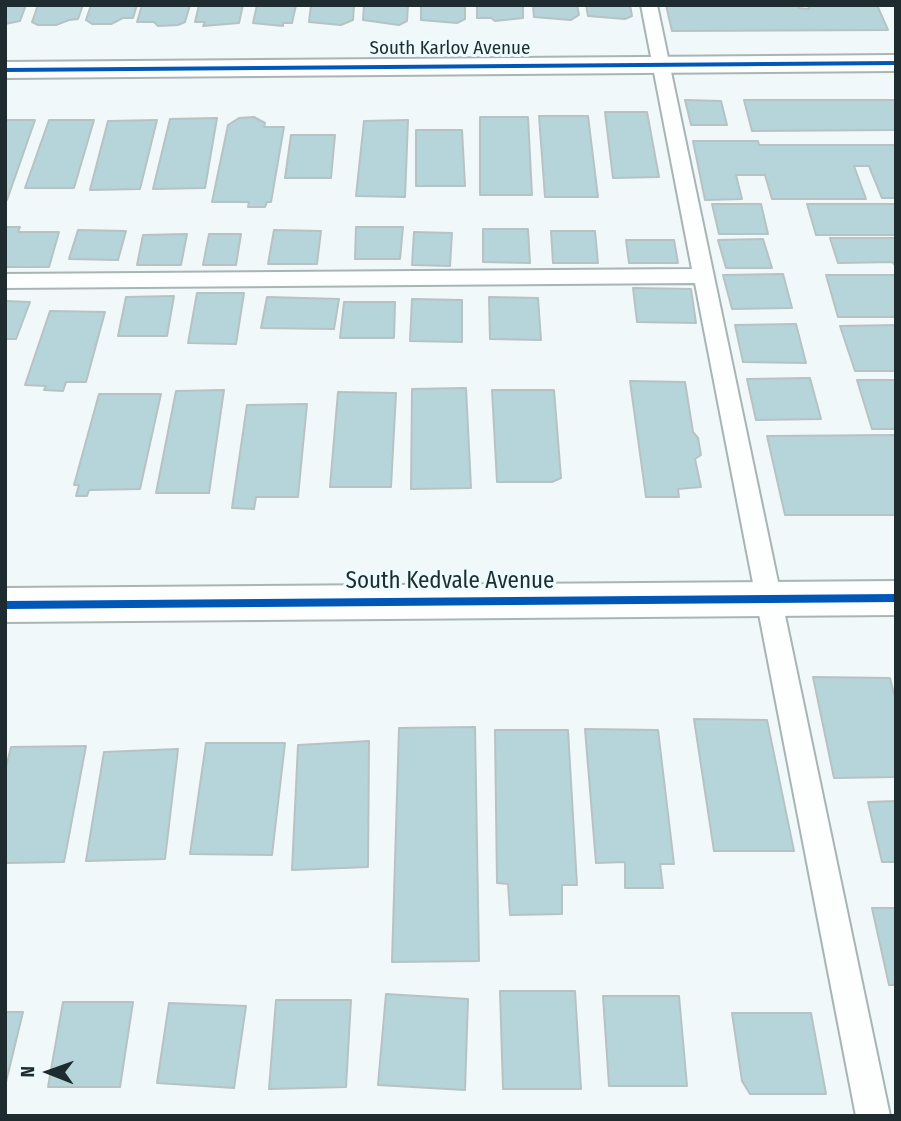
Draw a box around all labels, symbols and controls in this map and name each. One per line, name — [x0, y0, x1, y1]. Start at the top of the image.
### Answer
street label: South Karlov Avenue — [370, 38, 530, 60]
street label: South Kedvale Avenue — [346, 568, 554, 596]
north arrow — [14, 1037, 84, 1107]
text: N — [16, 1066, 39, 1078]

